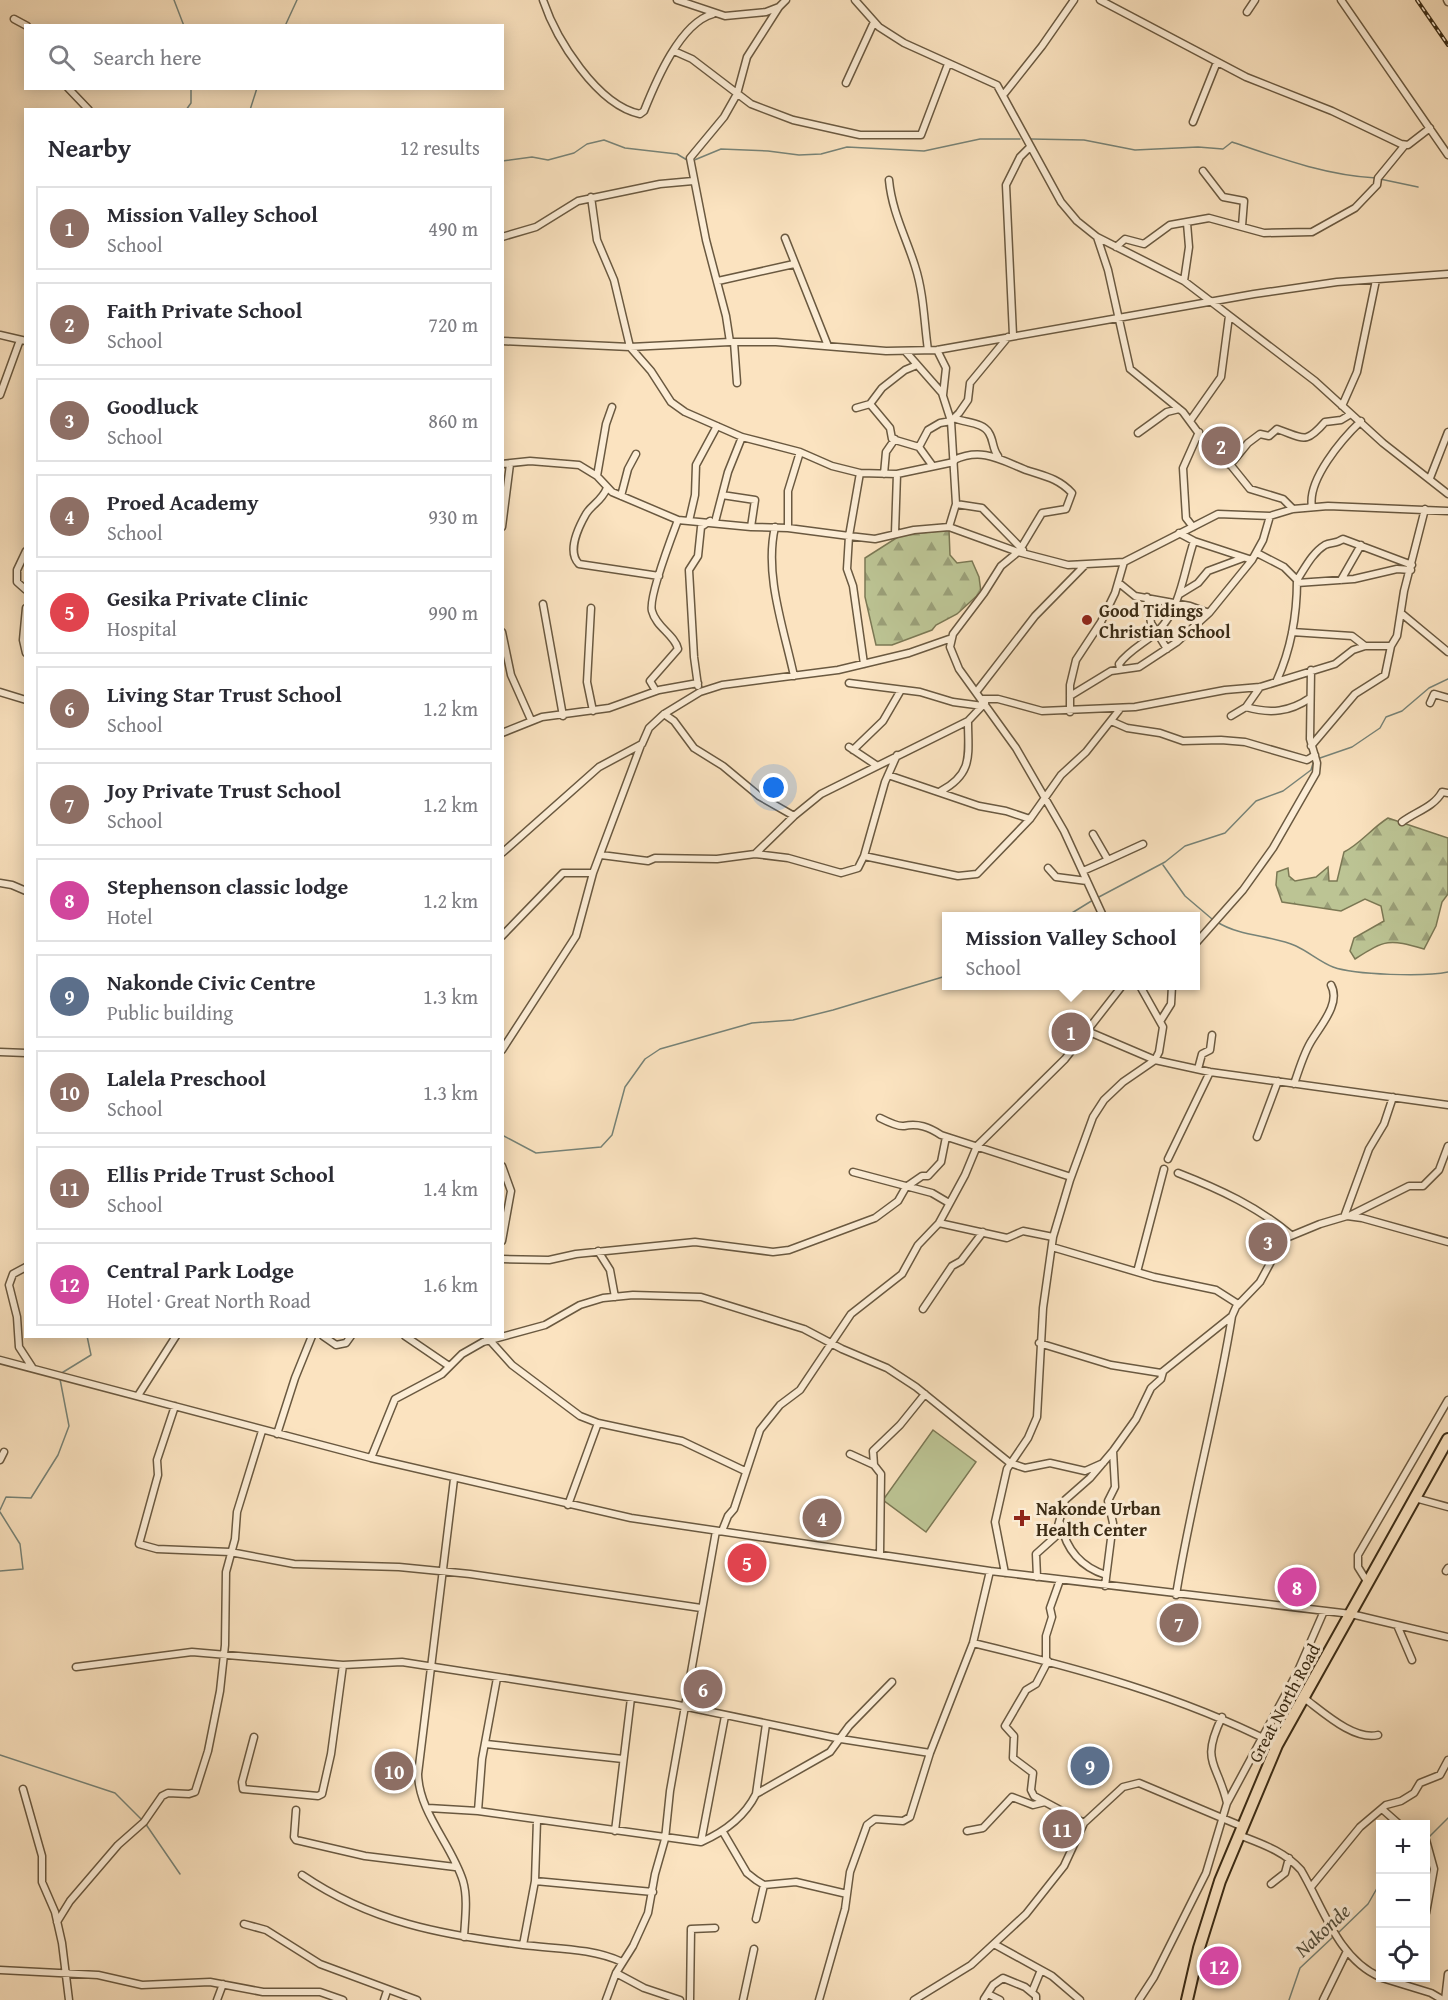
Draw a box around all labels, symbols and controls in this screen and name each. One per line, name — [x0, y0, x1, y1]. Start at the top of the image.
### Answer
search box — [24, 24, 504, 90]
icon: search — [45, 41, 78, 74]
text: Search here — [93, 41, 202, 73]
text: Nearby — [48, 128, 131, 167]
text: 12 results — [400, 133, 480, 162]
text: Mission Valley School — [107, 198, 318, 230]
text: 1 — [64, 214, 75, 243]
text: 490 m — [428, 214, 478, 243]
text: School — [107, 230, 163, 259]
text: Faith Private School — [107, 294, 302, 326]
text: 2 — [64, 310, 75, 339]
text: 720 m — [428, 310, 478, 339]
text: School — [107, 326, 163, 355]
text: Goodluck — [107, 390, 198, 422]
text: 3 — [64, 406, 75, 435]
text: 860 m — [428, 406, 478, 435]
text: School — [107, 422, 163, 451]
pin: 2 — [1202, 424, 1240, 468]
text: Proed Academy — [107, 486, 259, 518]
text: 4 — [64, 502, 75, 531]
text: 930 m — [428, 502, 478, 531]
text: School — [107, 518, 163, 547]
text: Gesika Private Clinic — [107, 582, 308, 614]
place label: Good Tidings Christian School — [1099, 597, 1231, 645]
text: 5 — [64, 598, 75, 627]
text: 990 m — [428, 598, 478, 627]
marker: Good Tidings Christian School — [1080, 613, 1094, 627]
text: Hospital — [107, 614, 177, 643]
text: Living Star Trust School — [107, 678, 342, 710]
text: 6 — [64, 694, 75, 723]
text: 1.2 km — [423, 694, 478, 723]
text: School — [107, 710, 163, 739]
your location — [759, 773, 788, 802]
text: Joy Private Trust School — [107, 774, 341, 806]
text: 7 — [64, 790, 75, 819]
text: 1.2 km — [423, 790, 478, 819]
text: School — [107, 806, 163, 835]
text: Stephenson classic lodge — [107, 870, 348, 902]
text: 8 — [64, 886, 75, 915]
text: 1.2 km — [423, 886, 478, 915]
text: Hotel — [107, 902, 153, 931]
popup — [942, 912, 1200, 990]
text: Mission Valley School — [966, 921, 1176, 953]
text: School — [966, 953, 1021, 982]
text: Nakonde Civic Centre — [107, 966, 316, 998]
text: 9 — [64, 982, 75, 1011]
text: 1.3 km — [423, 982, 478, 1011]
text: Public building — [107, 998, 233, 1027]
pin: 1 — [1052, 1010, 1090, 1054]
text: Lalela Preschool — [107, 1062, 266, 1094]
text: 10 — [59, 1078, 80, 1107]
text: 1.3 km — [423, 1078, 478, 1107]
text: School — [107, 1094, 163, 1123]
text: Ellis Pride Trust School — [107, 1158, 334, 1190]
text: 11 — [59, 1174, 80, 1203]
text: 1.4 km — [423, 1174, 478, 1203]
text: School — [107, 1190, 163, 1219]
pin: 3 — [1248, 1220, 1288, 1264]
text: Central Park Lodge — [107, 1254, 294, 1286]
text: 12 — [59, 1270, 80, 1299]
text: 1.6 km — [423, 1270, 478, 1299]
text: Hotel · Great North Road — [107, 1286, 311, 1315]
place label: Nakonde Urban Health Center — [1036, 1495, 1161, 1543]
pin: 4 — [802, 1496, 842, 1540]
marker: Nakonde Urban Health Center — [1013, 1509, 1031, 1527]
pin: 5 — [728, 1540, 766, 1586]
pin: 8 — [1278, 1564, 1316, 1610]
pin: 7 — [1160, 1600, 1198, 1646]
street label: Great North Road — [1241, 1638, 1327, 1767]
pin: 6 — [684, 1666, 722, 1712]
pin: 9 — [1070, 1744, 1110, 1788]
pin: 10 — [374, 1748, 414, 1794]
pin: 11 — [1042, 1806, 1082, 1852]
map controls — [1376, 1820, 1430, 1982]
button: + — [1376, 1820, 1430, 1874]
button: − — [1376, 1874, 1430, 1928]
water label: Nakonde — [1287, 1897, 1356, 1964]
button: locate — [1376, 1928, 1430, 1982]
pin: 12 — [1200, 1944, 1238, 1988]

